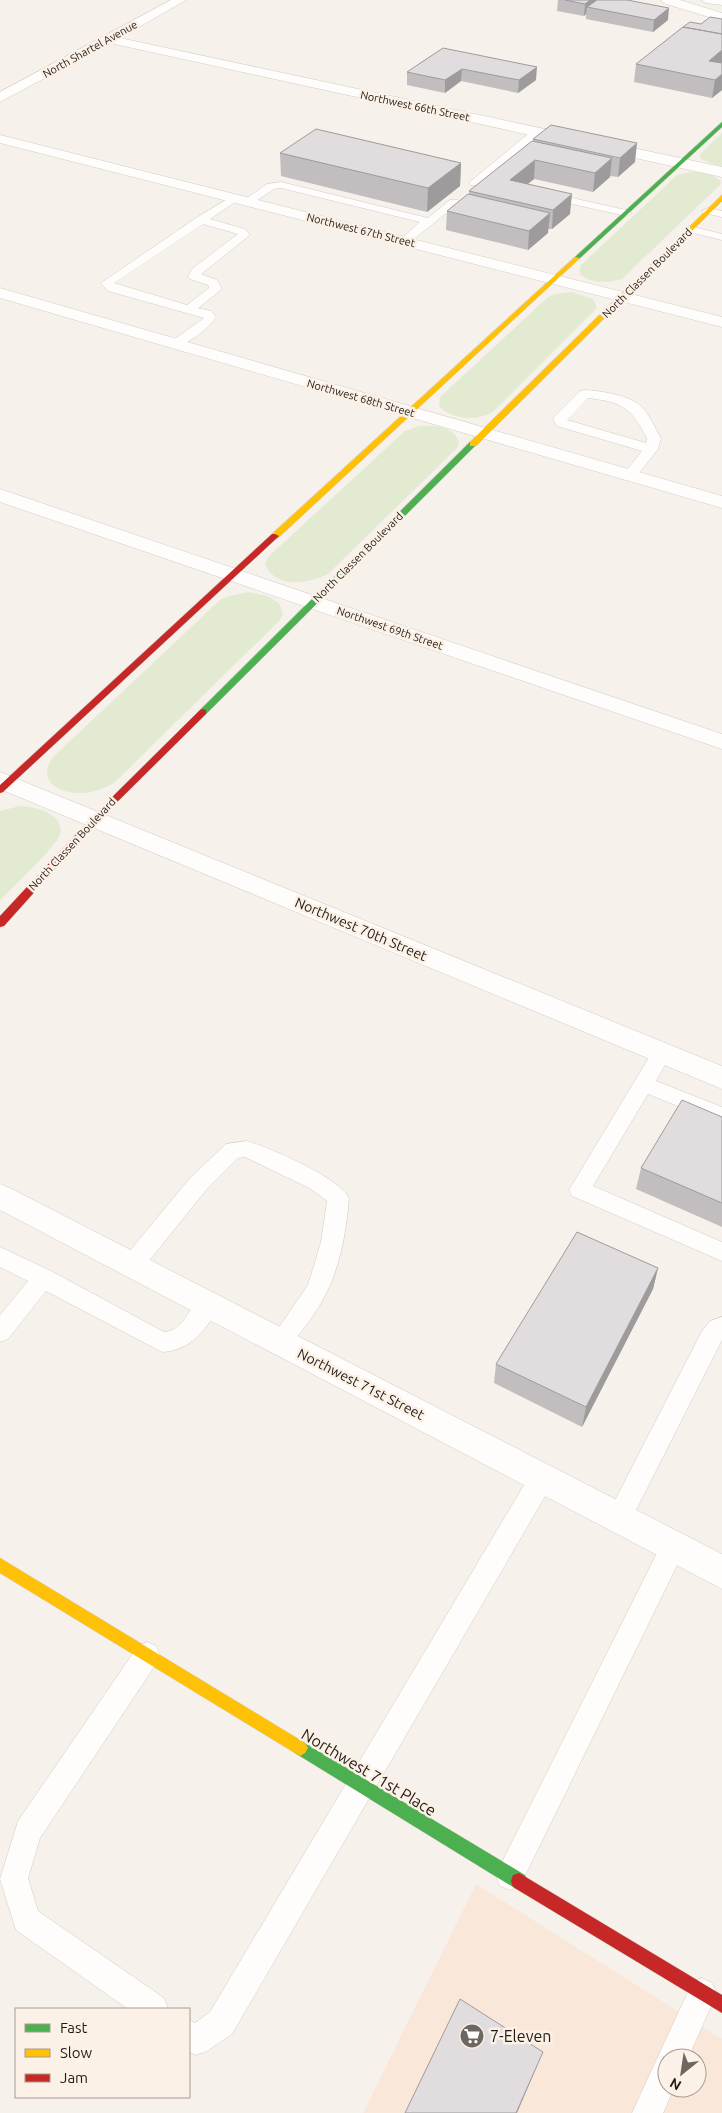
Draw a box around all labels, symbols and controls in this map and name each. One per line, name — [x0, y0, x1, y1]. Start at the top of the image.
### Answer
street label: North Shartel Avenue — [41, 18, 139, 80]
street label: Northwest 66th Street — [359, 89, 471, 124]
street label: Northwest 67th Street — [305, 211, 417, 249]
street label: North Classen Boulevard — [600, 226, 694, 320]
street label: Northwest 68th Street — [306, 377, 417, 419]
street label: North Classen Boulevard — [311, 510, 405, 604]
street label: Northwest 69th Street — [335, 604, 445, 652]
street label: North Classen Boulevard — [26, 795, 118, 893]
street label: Northwest 70th Street — [293, 894, 430, 964]
street label: Northwest 71st Street — [295, 1345, 427, 1423]
street label: Northwest 71st Place — [299, 1725, 439, 1819]
legend — [15, 2008, 190, 2098]
text: Fast — [60, 2019, 88, 2036]
supermarket icon: 7-Eleven — [459, 2023, 485, 2049]
place label: 7-Eleven — [490, 2027, 551, 2045]
text: Slow — [60, 2044, 93, 2061]
north arrow — [657, 2048, 707, 2098]
text: Jam — [60, 2069, 88, 2086]
text: N — [667, 2075, 684, 2094]

